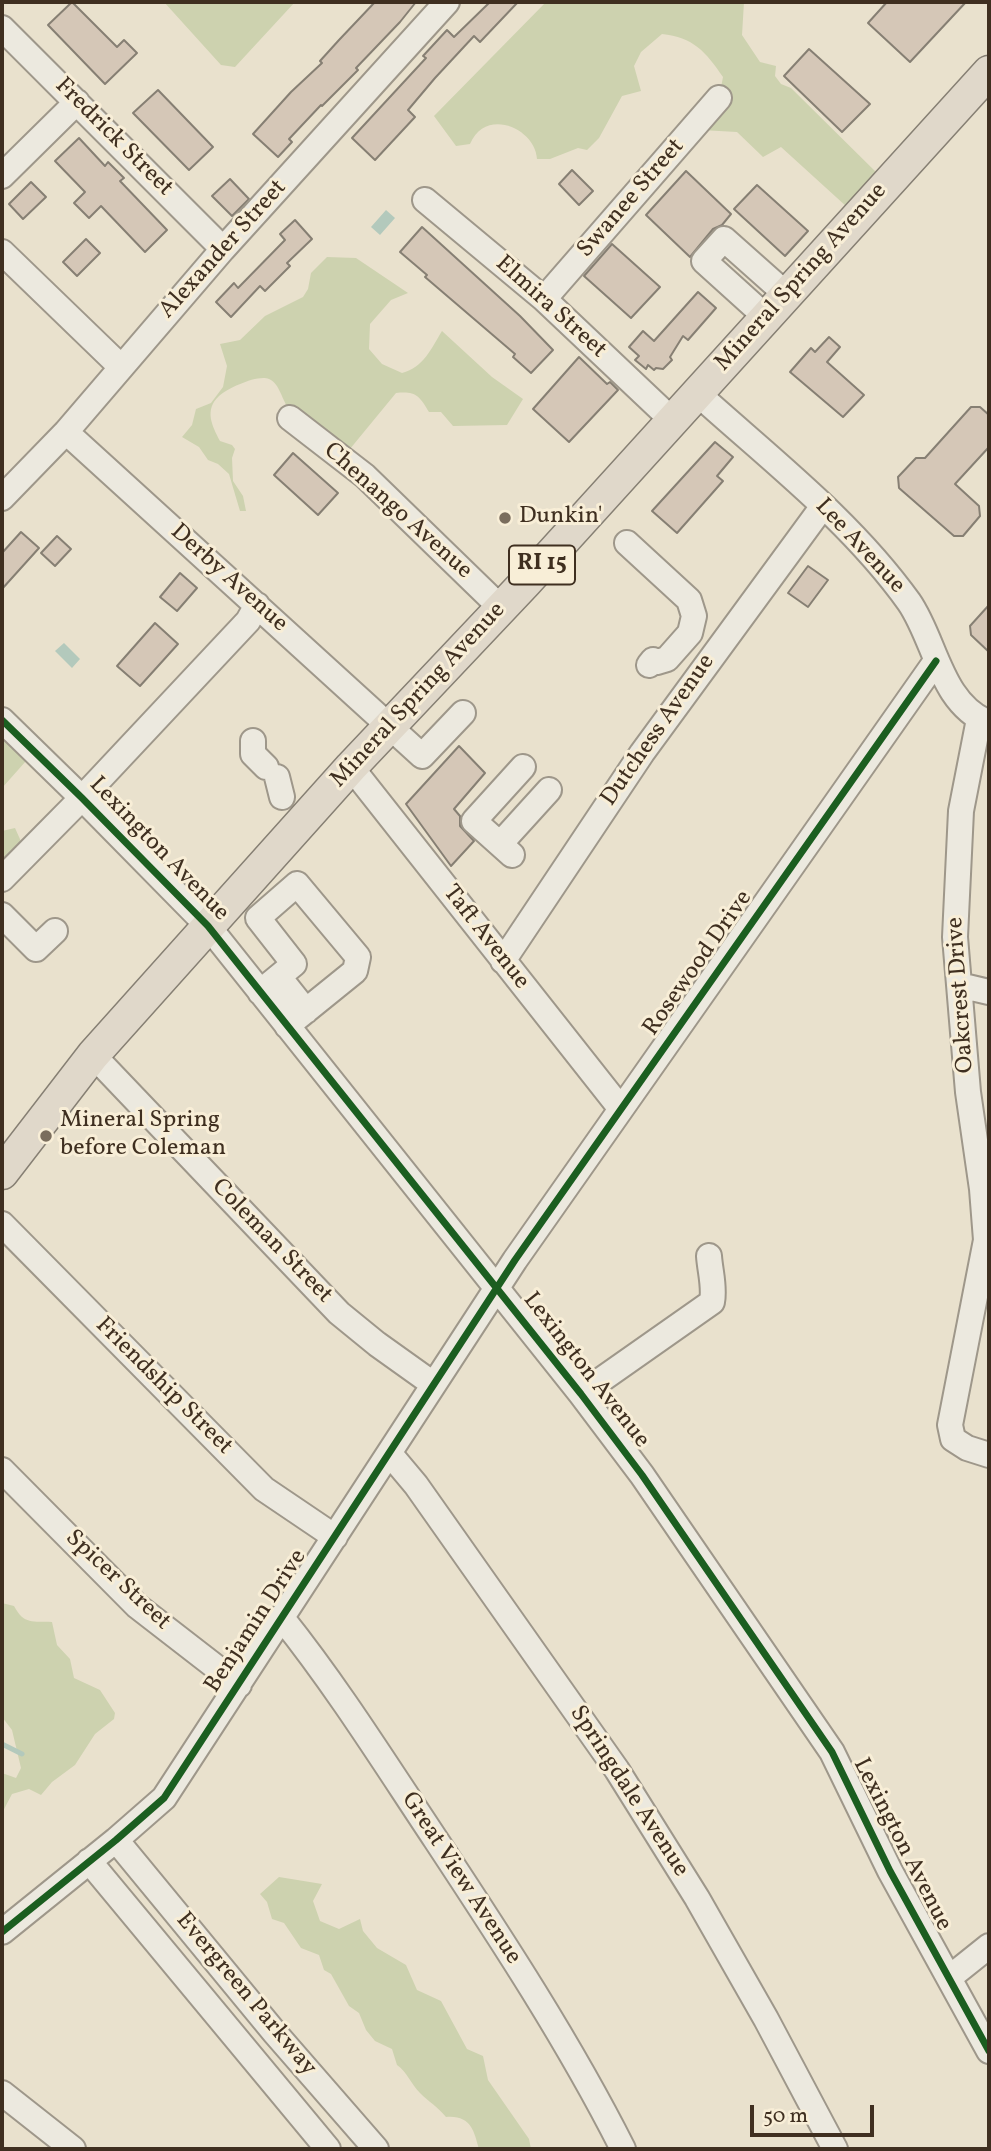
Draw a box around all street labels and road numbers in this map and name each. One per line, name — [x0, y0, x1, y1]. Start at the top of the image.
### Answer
street label: Fredrick Street — [48, 73, 178, 203]
street label: Swanee Street — [572, 133, 692, 265]
street label: Alexander Street — [154, 175, 294, 325]
street label: Mineral Spring Avenue — [710, 178, 894, 378]
street label: Elmira Street — [488, 251, 612, 365]
street label: Chenango Avenue — [317, 438, 477, 586]
street label: Lee Avenue — [808, 493, 910, 601]
street label: Derby Avenue — [163, 519, 293, 639]
road number: RI 15 — [509, 545, 575, 584]
street label: Mineral Spring Avenue — [325, 597, 513, 795]
street label: Dutchess Avenue — [596, 649, 722, 813]
street label: Lexington Avenue — [82, 772, 234, 928]
street label: Taft Avenue — [435, 880, 535, 996]
street label: Rosewood Drive — [638, 886, 760, 1042]
street label: Oakcrest Drive — [942, 916, 982, 1074]
street label: Coleman Street — [204, 1174, 338, 1310]
street label: Lexington Avenue — [515, 1287, 655, 1455]
street label: Friendship Street — [88, 1312, 238, 1462]
street label: Spicer Street — [58, 1525, 176, 1637]
street label: Benjamin Drive — [200, 1545, 314, 1699]
street label: Springdale Avenue — [562, 1701, 694, 1883]
street label: Lexington Avenue — [845, 1754, 957, 1936]
street label: Great View Avenue — [394, 1788, 526, 1970]
street label: Evergreen Parkway — [168, 1907, 322, 2083]

